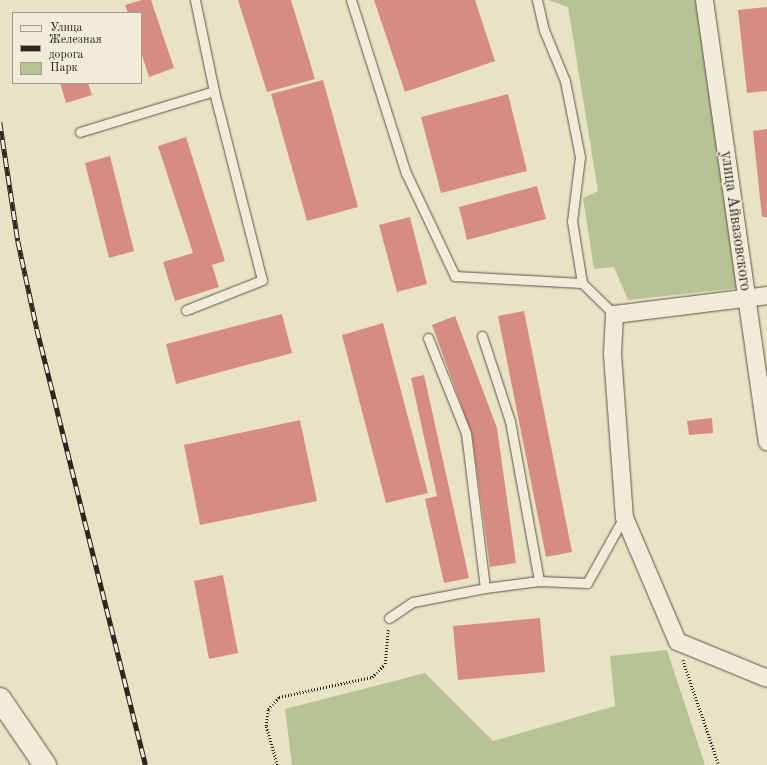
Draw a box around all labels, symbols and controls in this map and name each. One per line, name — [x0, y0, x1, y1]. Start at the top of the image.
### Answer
legend — [12, 12, 142, 84]
text: Улица — [50, 22, 83, 34]
text: Железная дорога — [49, 34, 102, 61]
text: Парк — [50, 62, 78, 74]
street label: улица Айвазовского — [716, 150, 754, 292]

